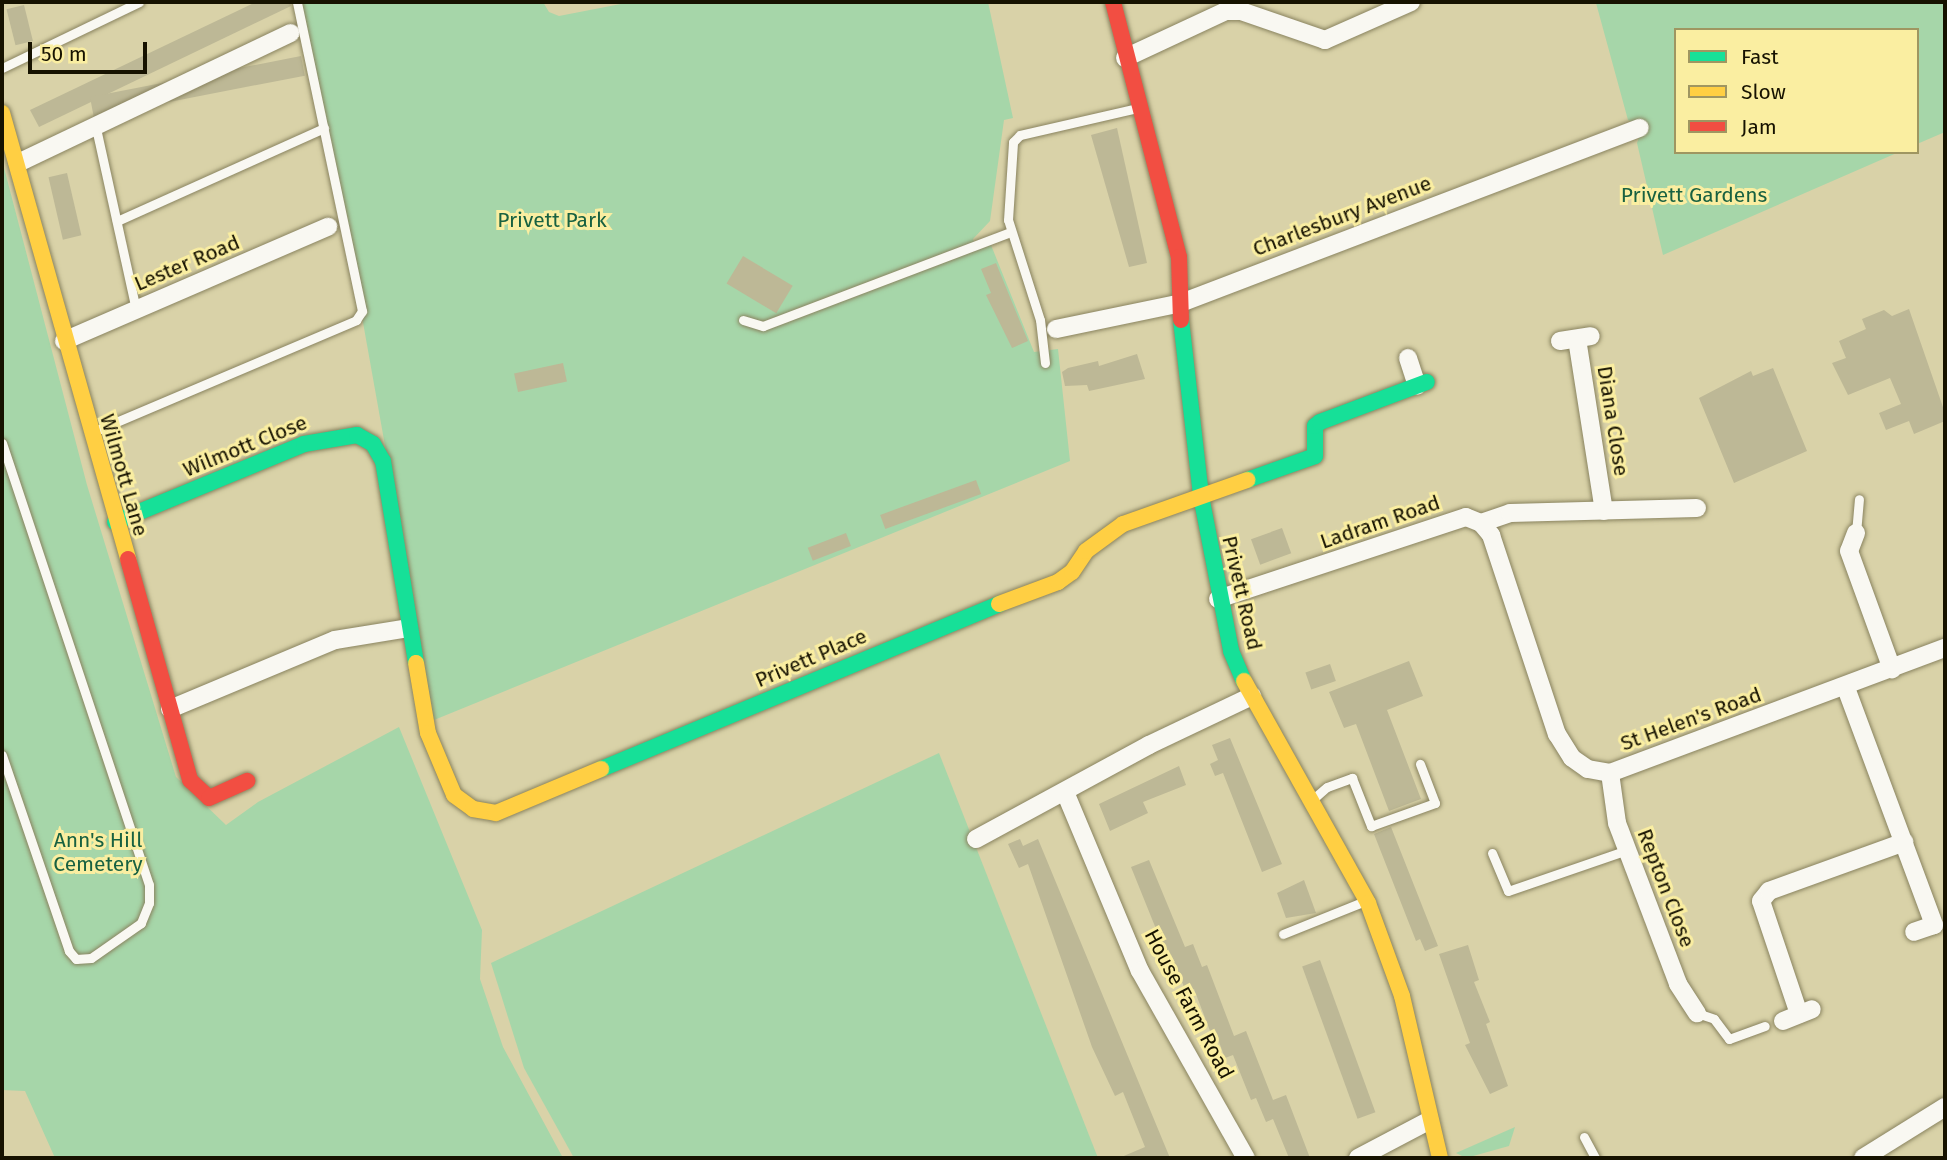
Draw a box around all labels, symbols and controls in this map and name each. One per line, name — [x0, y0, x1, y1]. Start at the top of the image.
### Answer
scale bar — [32, 28, 150, 72]
legend — [1674, 28, 1919, 154]
text: 50 m — [41, 41, 87, 67]
text: Fast — [1741, 44, 1779, 70]
text: Slow — [1741, 79, 1786, 105]
text: Jam — [1741, 114, 1777, 140]
street label: Charlesbury Avenue — [1249, 170, 1435, 262]
park label: Privett Gardens — [1621, 182, 1767, 208]
park label: Privett Park — [497, 207, 607, 233]
street label: Lester Road — [131, 230, 243, 296]
street label: Diana Close — [1592, 364, 1634, 478]
street label: Wilmott Close — [179, 410, 311, 482]
street label: Wilmott Lane — [95, 411, 153, 539]
street label: Ladram Road — [1317, 490, 1443, 554]
street label: Privett Road — [1217, 533, 1267, 653]
street label: Privett Place — [751, 623, 871, 693]
street label: St Helen's Road — [1617, 682, 1765, 756]
street label: Repton Close — [1632, 825, 1700, 951]
park label: Ann's Hill Cemetery — [53, 827, 143, 877]
street label: House Farm Road — [1139, 925, 1239, 1083]

